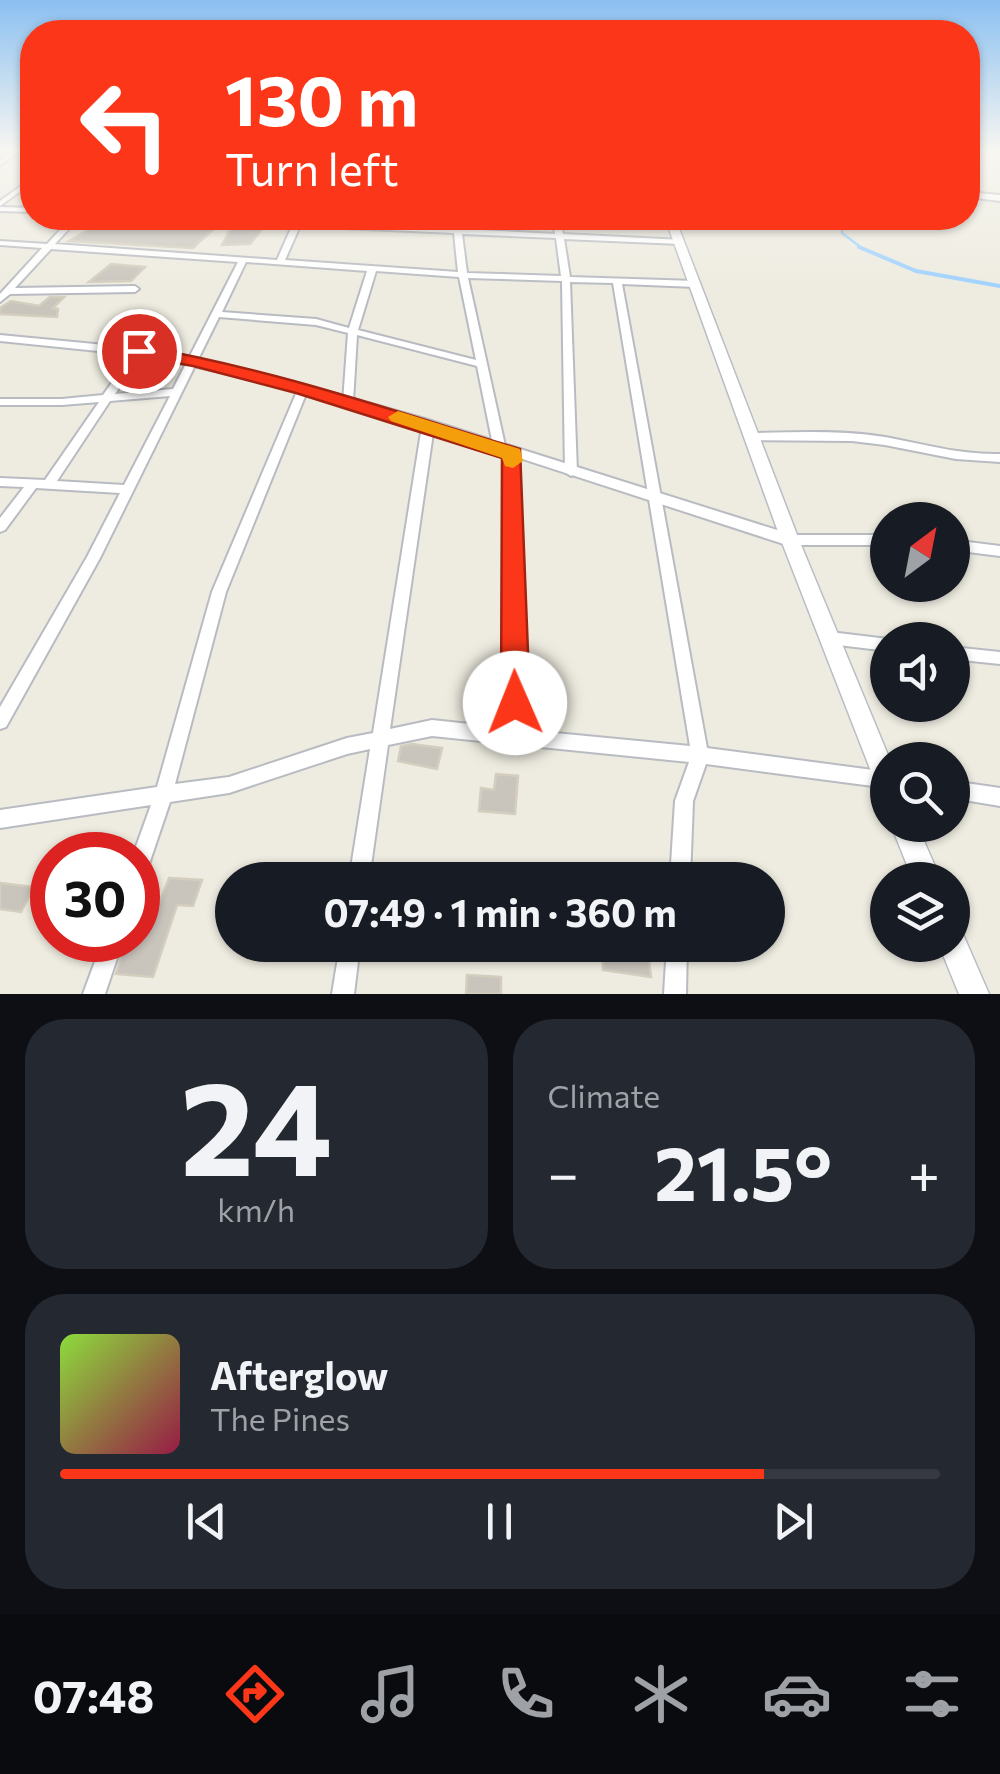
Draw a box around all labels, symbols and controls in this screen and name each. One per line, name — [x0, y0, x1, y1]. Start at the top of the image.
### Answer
text: 130 m — [225, 55, 418, 140]
icon: left — [60, 60, 190, 190]
text: Turn left — [225, 140, 399, 195]
pin — [97, 309, 182, 394]
icon: arrive — [112, 324, 167, 379]
north arrow — [870, 502, 970, 602]
map controls — [870, 502, 970, 962]
button: sound — [870, 622, 970, 722]
position arrow — [463, 651, 567, 755]
button: search — [870, 742, 970, 842]
speed limit sign: 30 — [30, 832, 160, 962]
button: layers — [870, 862, 970, 962]
text: 07:49 · 1 min · 360 m — [323, 888, 677, 935]
text: 24 — [180, 1044, 332, 1203]
text: Climate — [548, 1075, 660, 1115]
text: 21.5° — [654, 1125, 832, 1216]
text: − — [548, 1138, 579, 1205]
text: + — [908, 1138, 940, 1205]
text: km/h — [217, 1189, 295, 1229]
text: Afterglow — [210, 1351, 388, 1398]
text: The Pines — [210, 1398, 350, 1438]
icon: previous — [179, 1494, 234, 1549]
icon: pause — [472, 1494, 527, 1549]
icon: next — [766, 1494, 821, 1549]
icon: directions — [220, 1659, 290, 1729]
icon: music — [355, 1659, 425, 1729]
icon: phone — [491, 1659, 561, 1729]
icon: climate — [626, 1659, 696, 1729]
icon: car — [762, 1659, 832, 1729]
icon: filters — [897, 1659, 967, 1729]
text: 07:48 — [33, 1667, 154, 1722]

